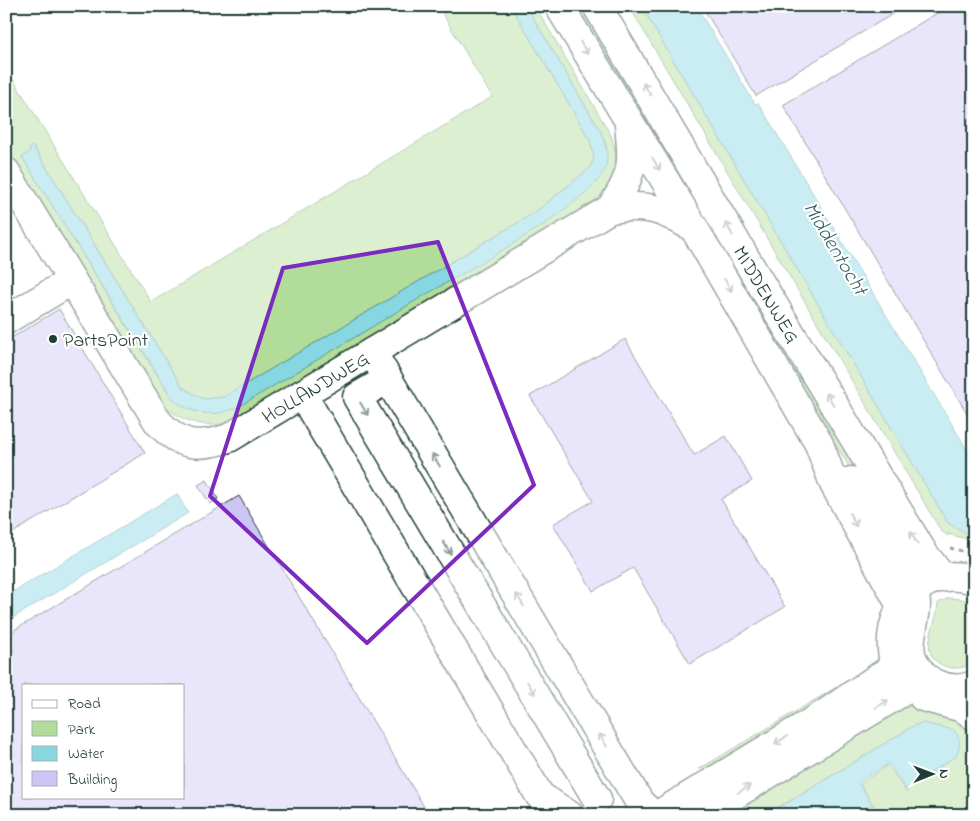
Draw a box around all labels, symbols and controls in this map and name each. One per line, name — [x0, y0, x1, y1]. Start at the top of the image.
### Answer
one-way arrow — [580, 41, 590, 55]
one-way arrow — [641, 82, 651, 96]
one-way arrow — [652, 157, 662, 171]
water label: Middentocht — [795, 197, 875, 303]
one-way arrow — [723, 223, 733, 237]
street label: MIDDENWEG — [724, 241, 805, 350]
one-way arrow — [723, 278, 733, 292]
place label: PartsPoint — [63, 327, 149, 356]
marker: PartsPoint — [47, 333, 59, 345]
street label: HOLLANDWEG — [257, 346, 375, 433]
one-way arrow — [825, 392, 835, 406]
one-way arrow — [360, 401, 370, 415]
one-way arrow — [431, 454, 441, 468]
one-way arrow — [848, 513, 858, 528]
one-way arrow — [909, 531, 919, 545]
one-way arrow — [443, 541, 453, 555]
one-way arrow — [514, 593, 524, 607]
one-way arrow — [526, 680, 536, 694]
legend — [22, 684, 185, 798]
text: Road — [68, 693, 101, 715]
one-way arrow — [874, 698, 888, 708]
text: Park — [68, 719, 96, 741]
one-way arrow — [597, 733, 607, 747]
one-way arrow — [774, 735, 788, 745]
text: Water — [68, 743, 104, 765]
north arrow — [908, 748, 958, 798]
text: Building — [67, 769, 117, 792]
text: N — [933, 769, 954, 779]
one-way arrow — [736, 784, 750, 794]

